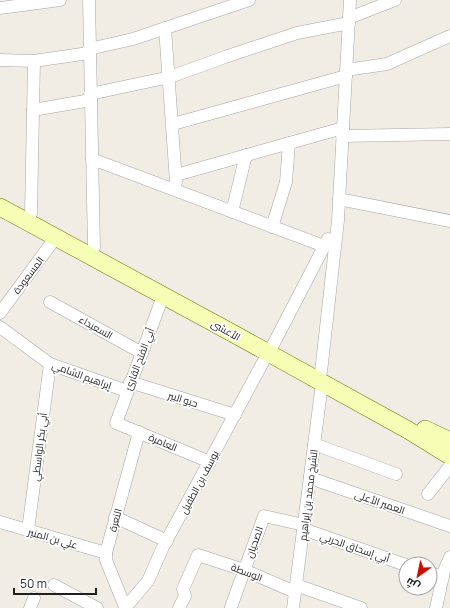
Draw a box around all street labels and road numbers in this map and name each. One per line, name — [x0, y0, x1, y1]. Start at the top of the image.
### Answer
street label: المسعودة — [9, 253, 47, 297]
street label: السعيداء — [77, 312, 115, 342]
street label: الأعشى — [209, 316, 243, 344]
street label: أبي الفتح القارئ — [121, 326, 158, 393]
street label: إبراهيم الشامي — [50, 358, 114, 393]
street label: حبو البير — [165, 388, 200, 410]
street label: أبي بكر الواسطي — [28, 412, 51, 482]
street label: العامرة — [146, 430, 180, 454]
street label: يوسف بن الطفيل — [176, 447, 222, 516]
street label: الشيخ محمد بن إبراهيم — [295, 448, 322, 542]
street label: العمير الأعلى — [353, 487, 407, 517]
street label: النعرة — [105, 507, 125, 533]
street label: علي بن المنير — [25, 524, 80, 553]
street label: الصحيان — [242, 524, 266, 560]
street label: أبي إسحاق الحربي — [318, 529, 392, 567]
street label: الوسطة — [229, 560, 265, 584]

